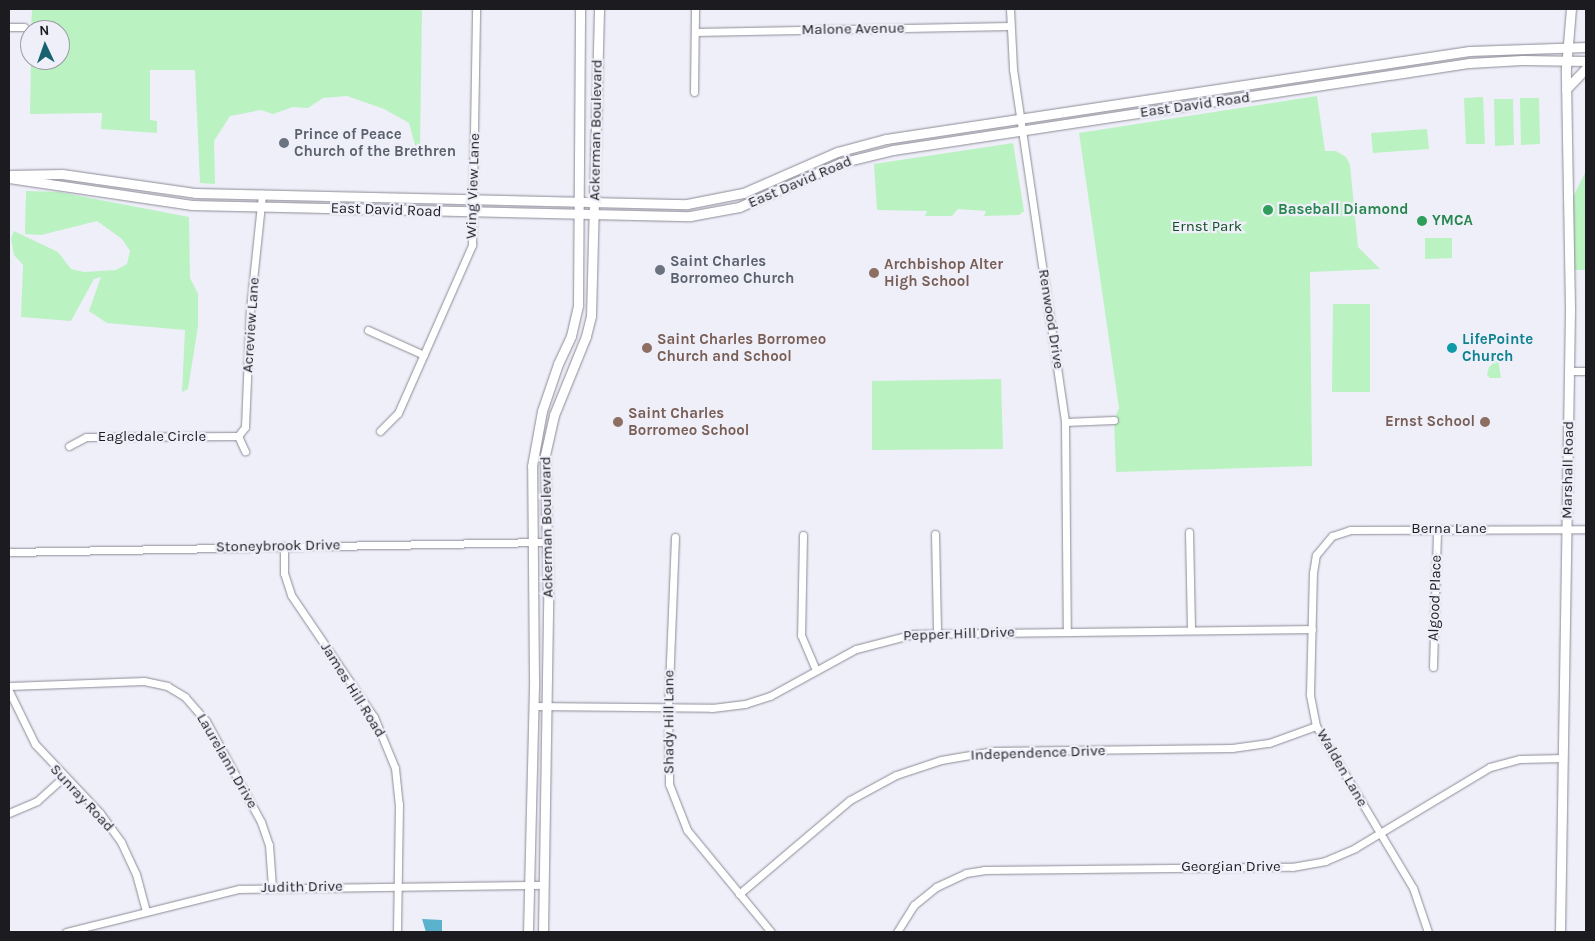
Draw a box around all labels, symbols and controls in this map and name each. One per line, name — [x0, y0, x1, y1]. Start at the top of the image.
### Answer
street label: Malone Avenue — [801, 19, 905, 39]
north arrow — [20, 20, 70, 70]
text: N — [39, 22, 50, 39]
street label: Ackerman Boulevard — [586, 59, 606, 201]
street label: East David Road — [1139, 88, 1251, 122]
place label: Prince of Peace Church of the Brethren — [294, 125, 456, 160]
street label: Wing View Lane — [462, 133, 484, 239]
marker: Prince of Peace Church of the Brethren — [278, 137, 290, 149]
street label: East David Road — [745, 152, 855, 212]
street label: East David Road — [330, 199, 442, 221]
place label: Baseball Diamond — [1278, 201, 1409, 219]
marker: Baseball Diamond — [1262, 204, 1274, 216]
place label: YMCA — [1432, 212, 1473, 230]
marker: YMCA — [1416, 215, 1428, 227]
park label: Ernst Park — [1172, 218, 1242, 236]
place label: Saint Charles Borromeo Church — [670, 252, 794, 287]
place label: Archbishop Alter High School — [884, 255, 1003, 290]
marker: Saint Charles Borromeo Church — [654, 264, 666, 276]
marker: Archbishop Alter High School — [868, 267, 880, 279]
street label: Renwood Drive — [1034, 268, 1068, 370]
street label: Acreview Lane — [239, 277, 263, 373]
place label: Saint Charles Borromeo Church and School — [657, 330, 826, 365]
place label: LifePointe Church — [1462, 330, 1533, 365]
marker: Saint Charles Borromeo Church and School — [641, 342, 653, 354]
marker: LifePointe Church — [1446, 342, 1458, 354]
place label: Saint Charles Borromeo School — [628, 404, 749, 439]
place label: Ernst School — [1385, 413, 1475, 431]
marker: Saint Charles Borromeo School — [612, 416, 624, 428]
marker: Ernst School — [1479, 416, 1491, 428]
street label: Marshall Road — [1558, 421, 1578, 519]
street label: Eagledale Circle — [98, 428, 206, 446]
street label: Ackerman Boulevard — [537, 456, 557, 598]
street label: Berna Lane — [1411, 520, 1487, 538]
street label: Stoneybrook Drive — [216, 536, 340, 556]
street label: Algood Place — [1424, 555, 1446, 641]
street label: Pepper Hill Drive — [903, 623, 1015, 645]
street label: James Hill Road — [317, 639, 389, 741]
street label: Shady Hill Lane — [660, 670, 678, 774]
street label: Laurelann Drive — [193, 710, 261, 812]
street label: Walden Lane — [1313, 726, 1371, 810]
street label: Independence Drive — [970, 742, 1106, 764]
street label: Sunray Road — [46, 760, 118, 836]
street label: Georgian Drive — [1181, 858, 1281, 876]
street label: Judith Drive — [261, 877, 343, 897]

